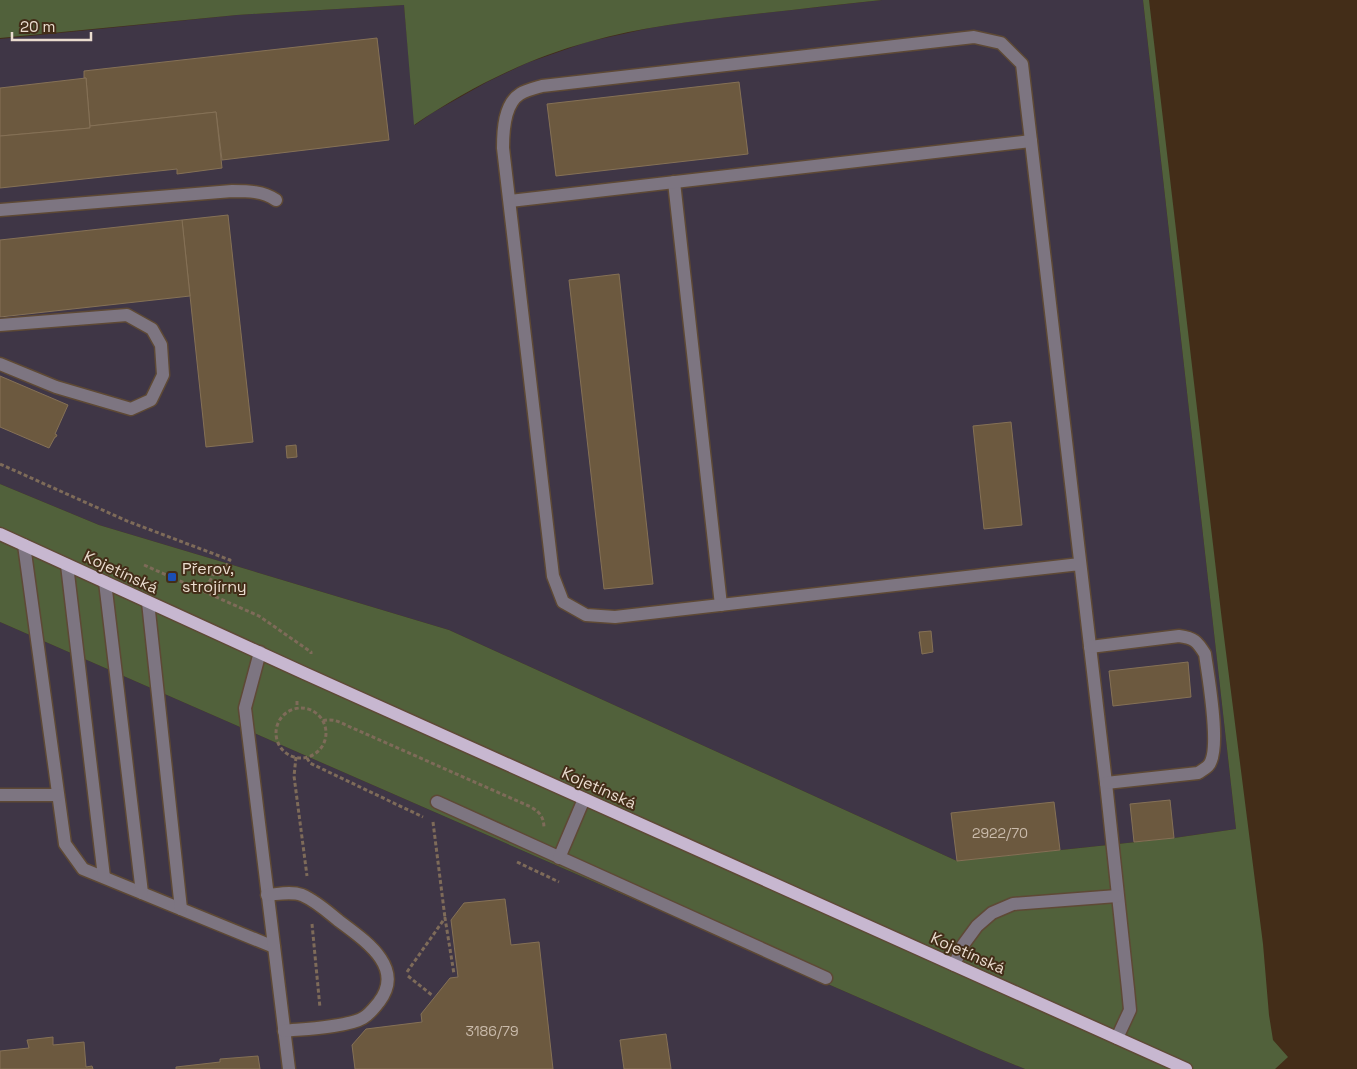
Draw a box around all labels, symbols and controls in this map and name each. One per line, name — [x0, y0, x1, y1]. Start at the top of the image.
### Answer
scale bar — [12, 10, 91, 42]
text: 20 m — [20, 17, 55, 36]
street label: Kojetínská — [80, 546, 162, 598]
place label: Přerov, strojírny — [182, 558, 247, 597]
marker: Přerov, strojírny — [166, 571, 178, 583]
street label: Kojetínská — [558, 762, 640, 814]
house number: 2922/70 — [972, 824, 1028, 842]
street label: Kojetínská — [927, 927, 1009, 979]
house number: 3186/79 — [465, 1022, 519, 1040]

